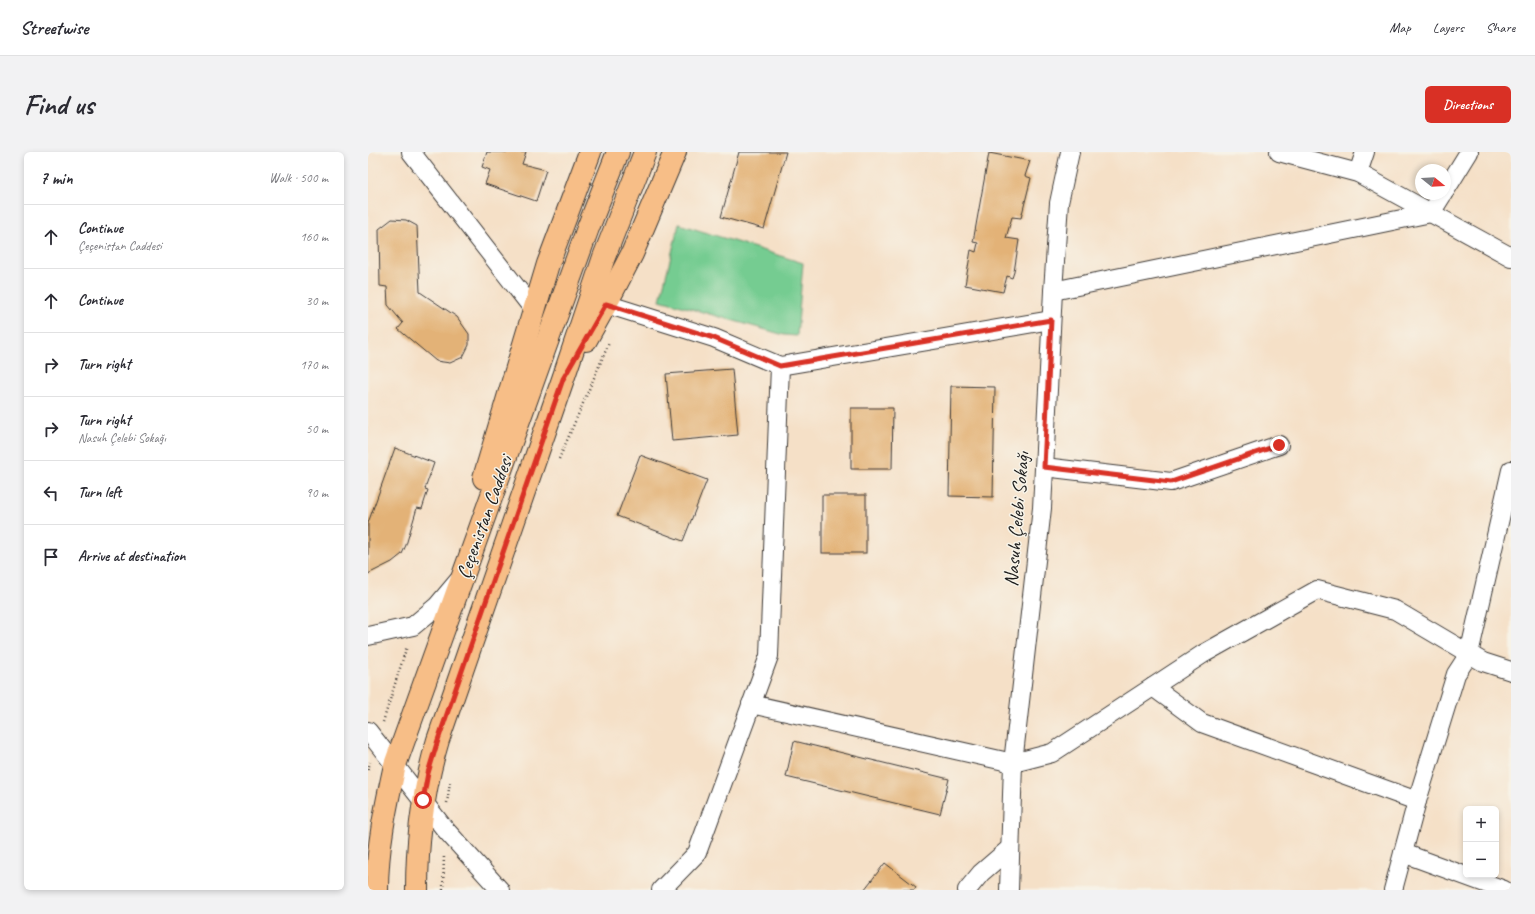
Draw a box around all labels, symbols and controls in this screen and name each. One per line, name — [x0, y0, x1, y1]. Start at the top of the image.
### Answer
text: Streetwise — [20, 16, 88, 40]
text: Map — [1389, 19, 1411, 36]
text: Layers — [1433, 19, 1464, 36]
text: Share — [1486, 19, 1515, 36]
button: Directions — [1425, 86, 1511, 123]
text: Find us — [24, 87, 94, 122]
north arrow — [1415, 164, 1451, 200]
text: 7 min — [40, 168, 73, 189]
text: Walk · 500 m — [269, 170, 328, 186]
text: Continue — [78, 219, 123, 238]
icon: ahead — [40, 226, 62, 248]
text: 160 m — [300, 229, 328, 245]
text: Çeçenistan Caddesi — [78, 238, 162, 254]
icon: ahead — [40, 290, 62, 312]
text: Continue — [78, 291, 123, 310]
text: 30 m — [306, 293, 328, 309]
icon: right — [40, 354, 62, 376]
text: Turn right — [78, 355, 131, 374]
text: 170 m — [300, 357, 328, 373]
text: Turn right — [78, 411, 131, 430]
icon: right — [40, 418, 62, 440]
text: 50 m — [306, 421, 328, 437]
text: Nasuh Çelebi Sokağı — [78, 430, 166, 446]
route end — [1270, 436, 1288, 454]
street label: Nasuh Çelebi Sokağı — [998, 449, 1035, 587]
street label: Çeçenistan Caddesi — [451, 450, 519, 582]
icon: left — [40, 482, 62, 504]
text: Turn left — [78, 483, 121, 502]
text: 90 m — [306, 485, 328, 501]
icon: arrive — [40, 546, 62, 568]
text: Arrive at destination — [78, 547, 185, 566]
route start — [414, 791, 432, 809]
map controls — [1463, 806, 1499, 878]
button: + — [1463, 806, 1499, 842]
button: − — [1463, 842, 1499, 878]

